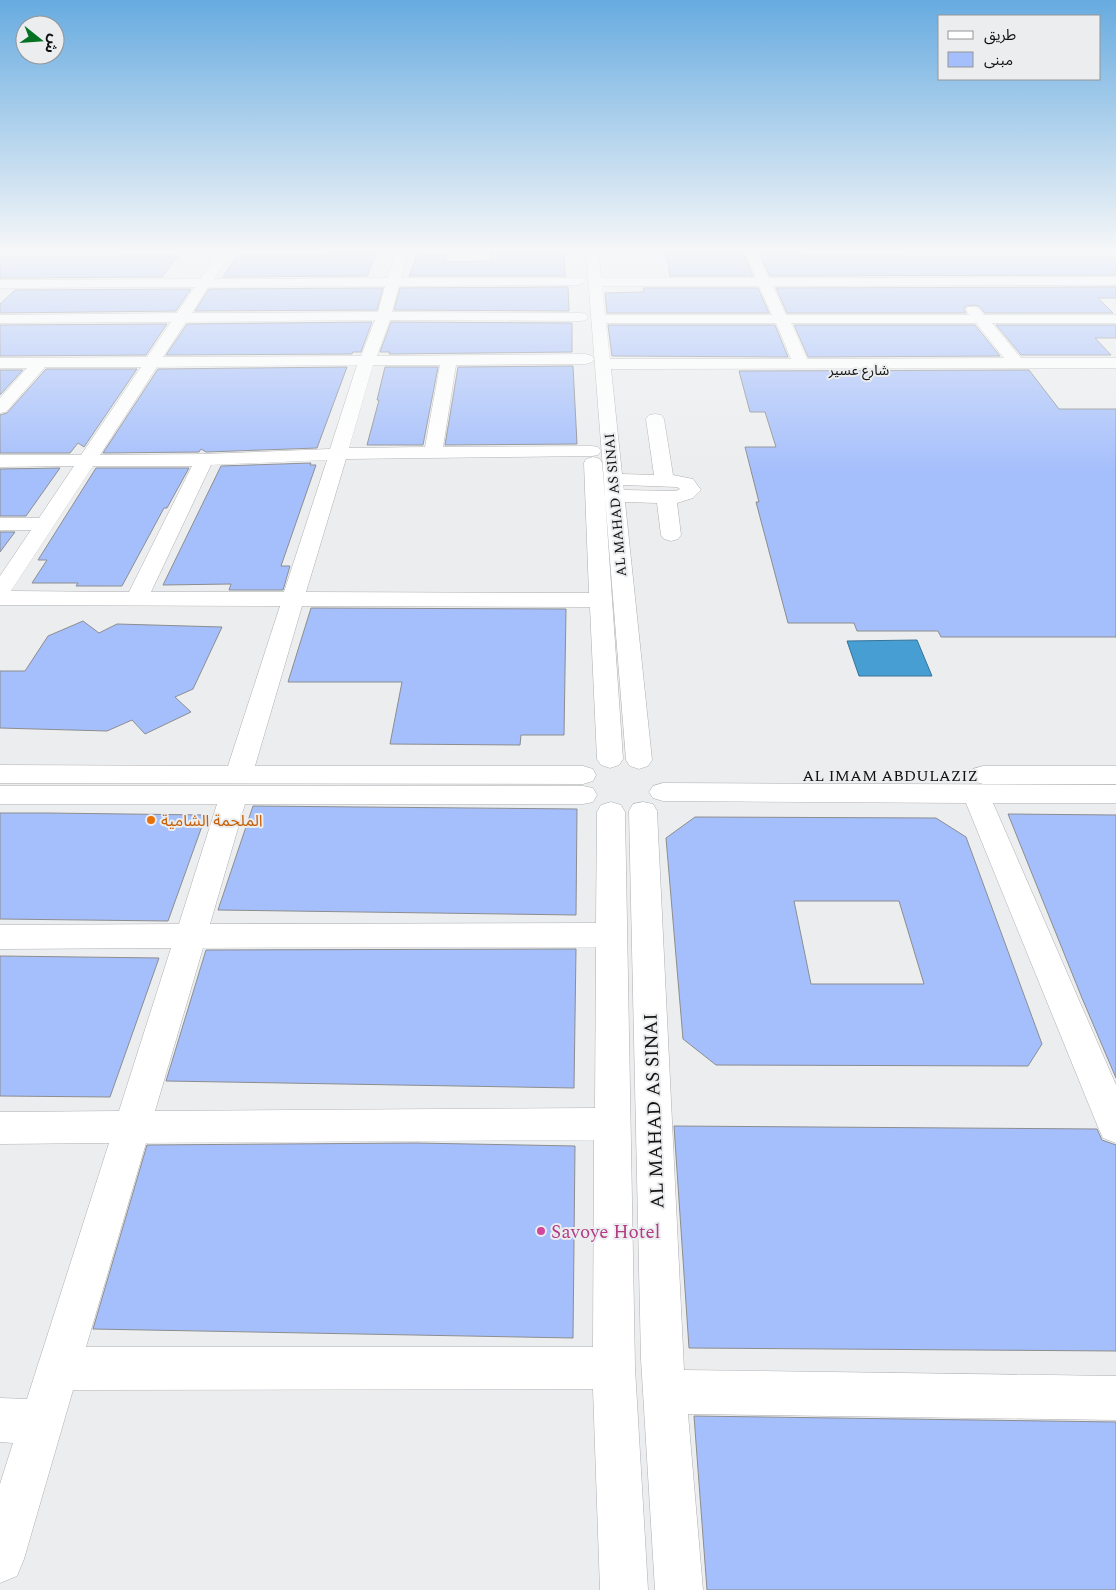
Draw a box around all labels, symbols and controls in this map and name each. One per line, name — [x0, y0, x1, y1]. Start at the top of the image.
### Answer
north arrow — [15, 15, 65, 65]
legend — [938, 15, 1101, 80]
text: طريق — [984, 24, 1016, 47]
text: ش — [39, 31, 65, 56]
text: مبنى — [984, 49, 1013, 72]
street label: شارع عسير — [828, 360, 889, 381]
street label: AL MAHAD AS SINAI — [599, 432, 632, 578]
street label: AL IMAM ABDULAZIZ — [802, 764, 978, 788]
place label: الملحمة الشامية — [161, 809, 263, 833]
marker: الملحمة الشامية — [145, 814, 157, 826]
street label: AL MAHAD AS SINAI — [637, 1013, 672, 1209]
place label: Savoye Hotel — [551, 1218, 660, 1247]
marker: Savoye Hotel — [535, 1225, 547, 1237]

